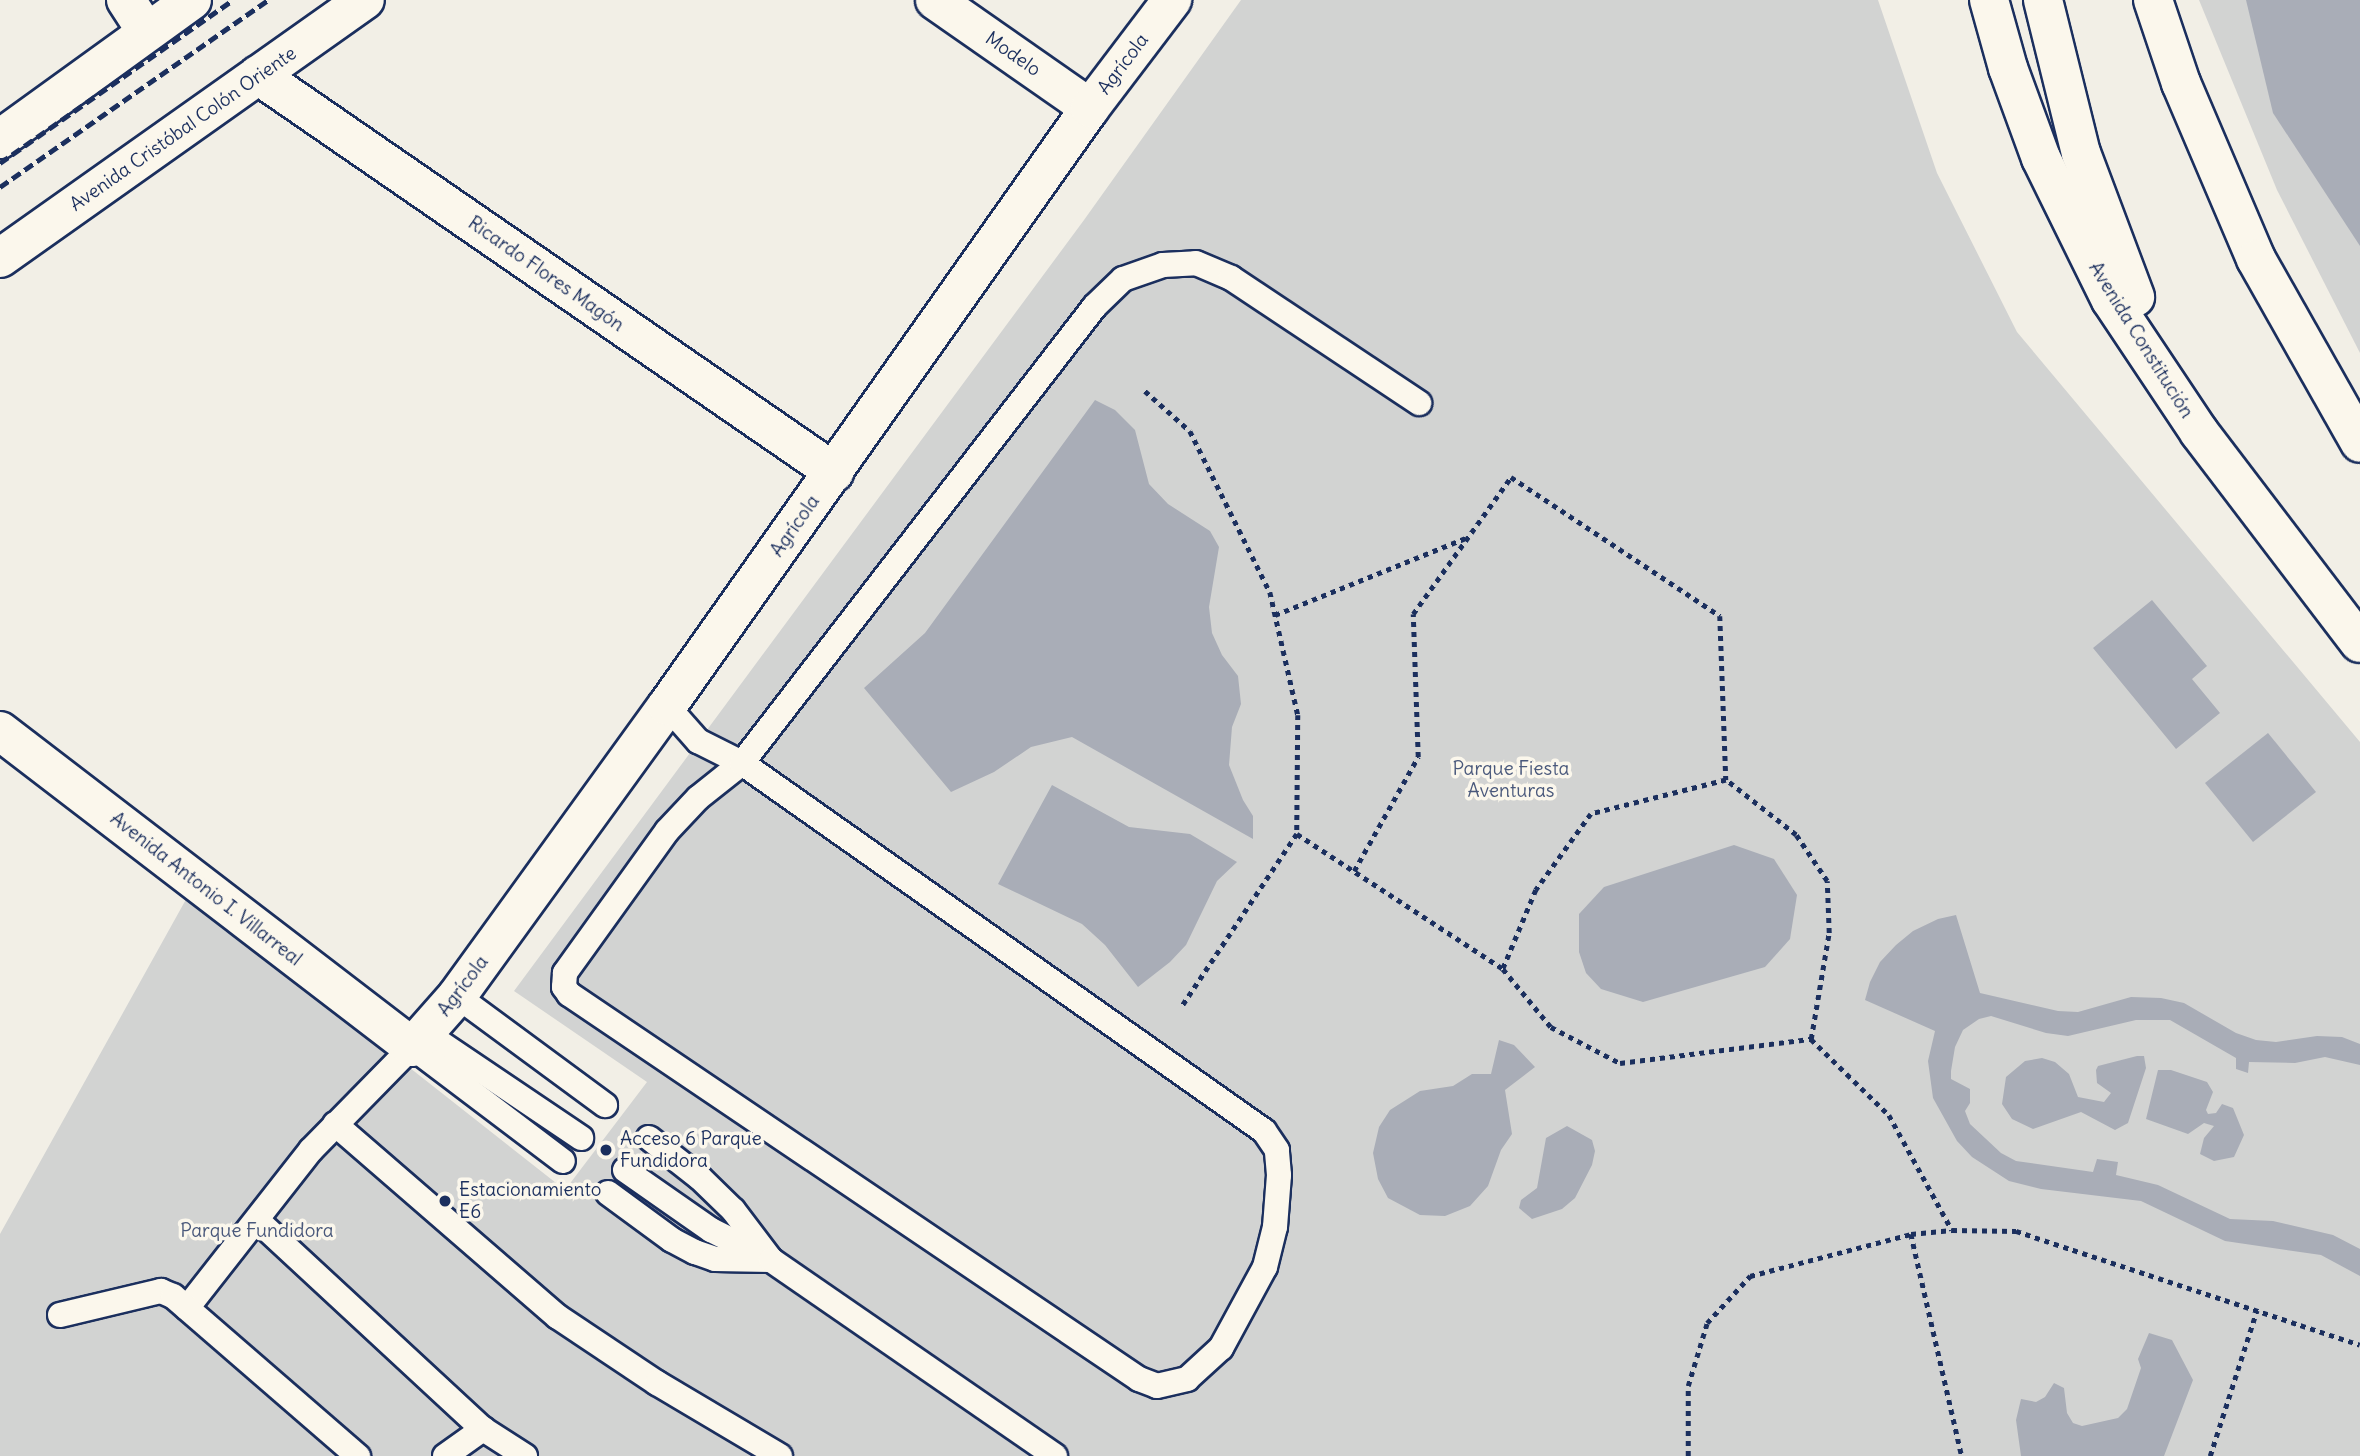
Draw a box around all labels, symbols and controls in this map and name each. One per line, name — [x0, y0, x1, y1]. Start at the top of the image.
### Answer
street label: Modelo — [981, 27, 1045, 81]
street label: Agrícola — [1093, 29, 1153, 99]
street label: Avenida Cristóbal Colón Oriente — [65, 42, 301, 216]
street label: Ricardo Flores Magón — [464, 212, 628, 336]
street label: Avenida Constitución — [2084, 258, 2198, 422]
street label: Agrícola — [766, 491, 824, 561]
park label: Parque Fiesta Aventuras — [1453, 758, 1569, 802]
street label: Avenida Antonio I. Villarreal — [106, 807, 306, 971]
street label: Agrícola — [433, 951, 493, 1021]
place label: Acceso 6 Parque Fundidora — [620, 1128, 762, 1172]
marker: Acceso 6 Parque Fundidora — [598, 1142, 614, 1158]
place label: Estacionamiento E6 — [459, 1179, 601, 1223]
marker: Estacionamiento E6 — [437, 1193, 453, 1209]
park label: Parque Fundidora — [180, 1220, 334, 1242]

